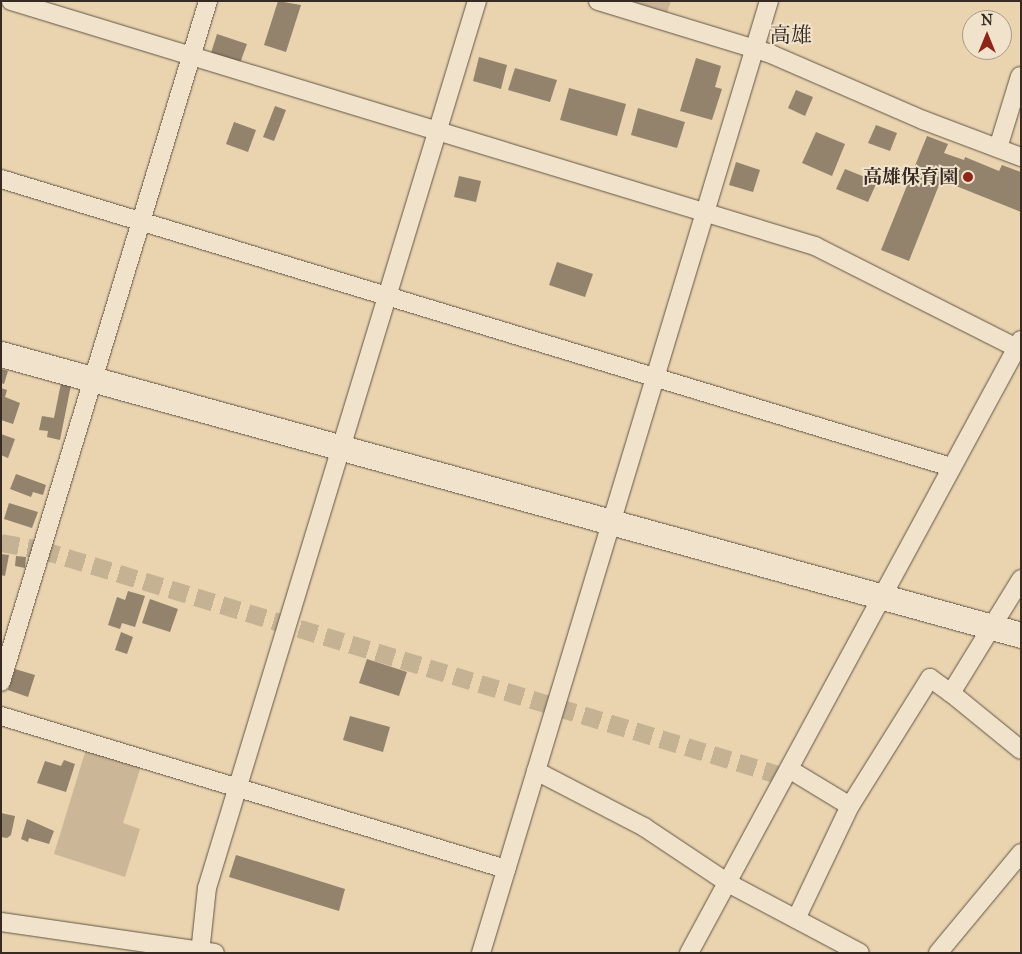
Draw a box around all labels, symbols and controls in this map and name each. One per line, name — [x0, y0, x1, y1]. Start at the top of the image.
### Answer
north arrow — [962, 10, 1012, 60]
text: N — [981, 12, 993, 29]
district label: 高雄 — [770, 22, 812, 48]
place label: 高雄保育園 — [863, 166, 958, 188]
marker: 高雄保育園 — [962, 171, 974, 183]

